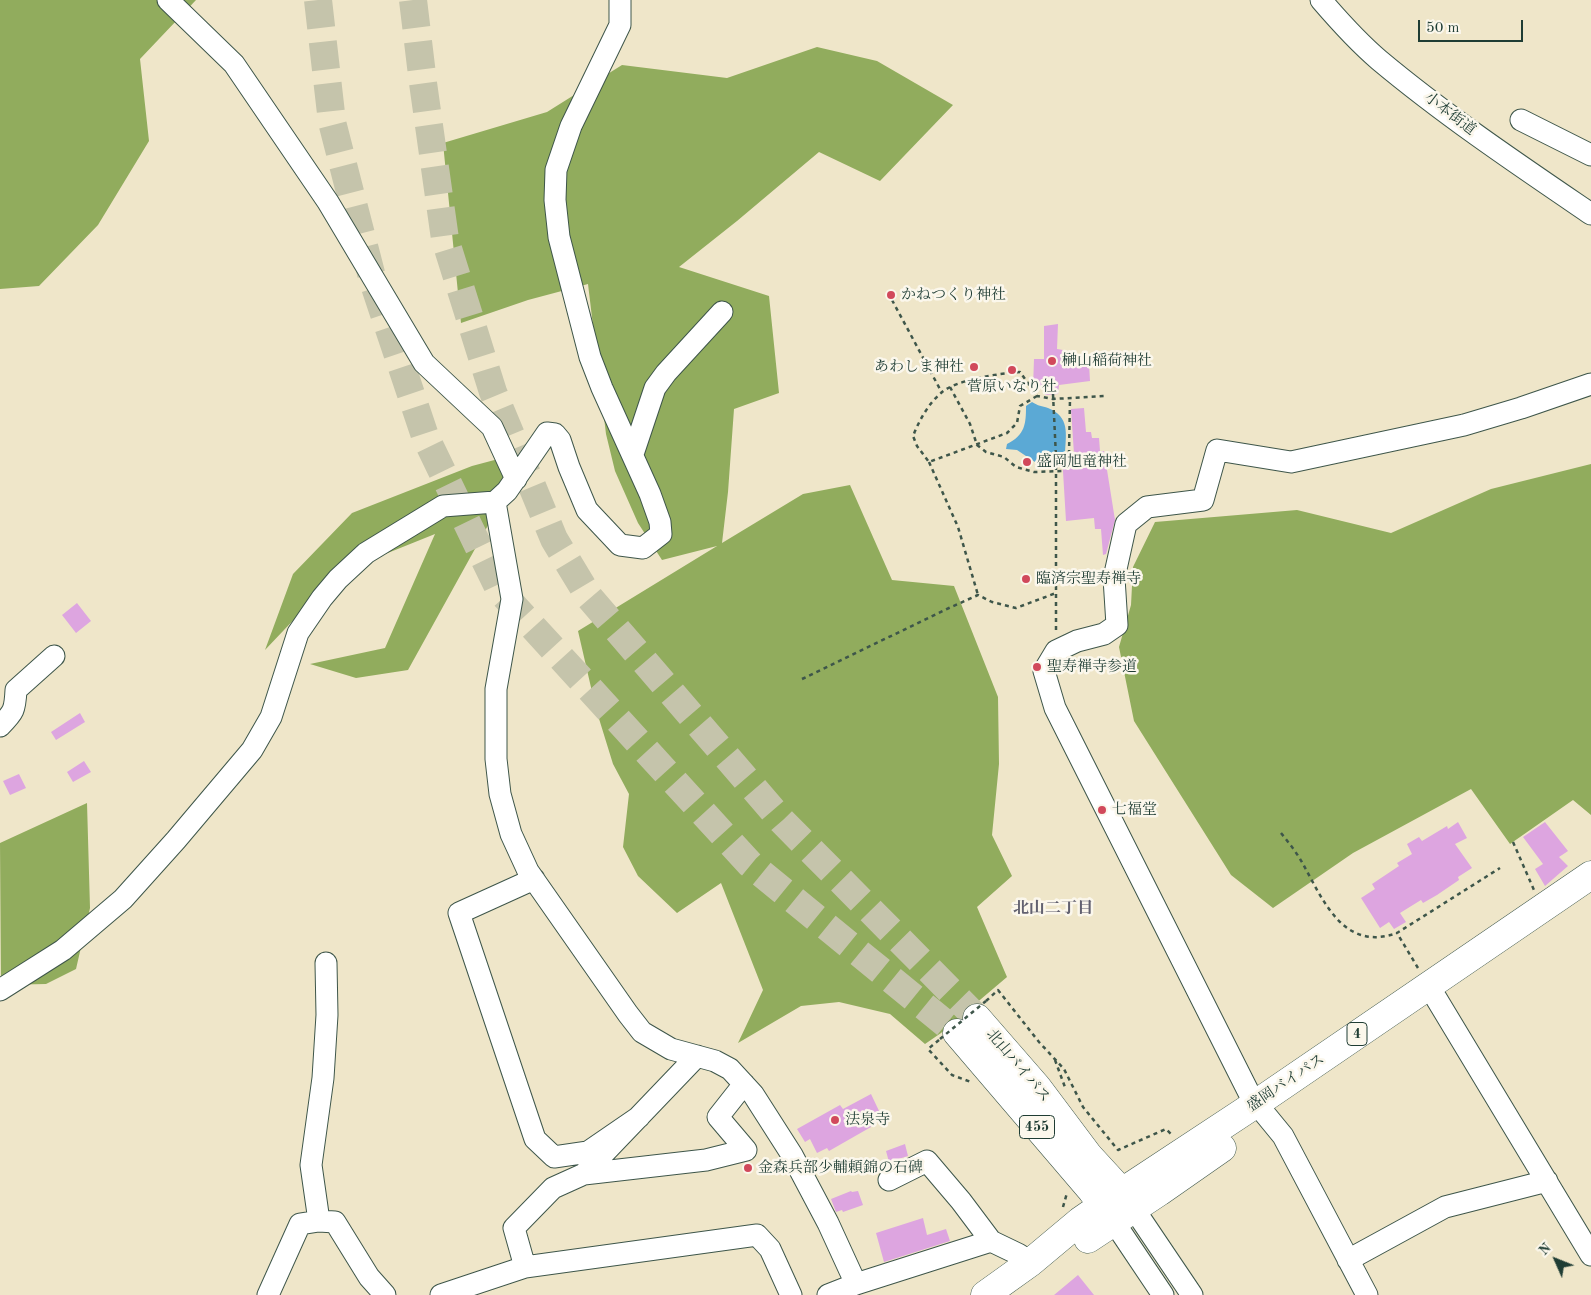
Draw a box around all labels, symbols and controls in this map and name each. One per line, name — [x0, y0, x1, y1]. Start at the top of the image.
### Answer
scale bar — [1421, 10, 1526, 42]
text: 50 m — [1426, 21, 1460, 36]
street label: 小本街道 — [1421, 89, 1479, 139]
place label: かねつくり神社 — [901, 286, 1006, 304]
marker: かねつくり神社 — [885, 289, 897, 301]
place label: 榊山稲荷神社 — [1062, 352, 1152, 370]
marker: 榊山稲荷神社 — [1046, 355, 1058, 367]
place label: あわしま神社 — [874, 358, 964, 376]
marker: あわしま神社 — [968, 361, 980, 373]
marker: 菅原いなり社 — [1006, 364, 1018, 376]
place label: 菅原いなり社 — [967, 378, 1057, 396]
place label: 盛岡旭竜神社 — [1037, 453, 1127, 471]
marker: 盛岡旭竜神社 — [1021, 456, 1033, 468]
place label: 臨済宗聖寿禅寺 — [1036, 570, 1141, 588]
marker: 臨済宗聖寿禅寺 — [1020, 573, 1032, 585]
place label: 聖寿禅寺参道 — [1047, 658, 1137, 676]
marker: 聖寿禅寺参道 — [1031, 661, 1043, 673]
place label: 七福堂 — [1112, 801, 1157, 819]
marker: 七福堂 — [1096, 804, 1108, 816]
district label: 北山二丁目 — [1013, 899, 1093, 919]
road number: 4 — [1347, 1022, 1367, 1046]
street label: 北山バイパス — [982, 1026, 1054, 1106]
street label: 盛岡バイパス — [1244, 1050, 1328, 1116]
place label: 法泉寺 — [845, 1111, 890, 1129]
marker: 法泉寺 — [829, 1114, 841, 1126]
road number: 455 — [1020, 1116, 1054, 1138]
place label: 金森兵部少輔頼錦の石碑 — [758, 1159, 923, 1177]
marker: 金森兵部少輔頼錦の石碑 — [742, 1162, 754, 1174]
north arrow — [1531, 1235, 1581, 1285]
text: N — [1536, 1241, 1554, 1258]

